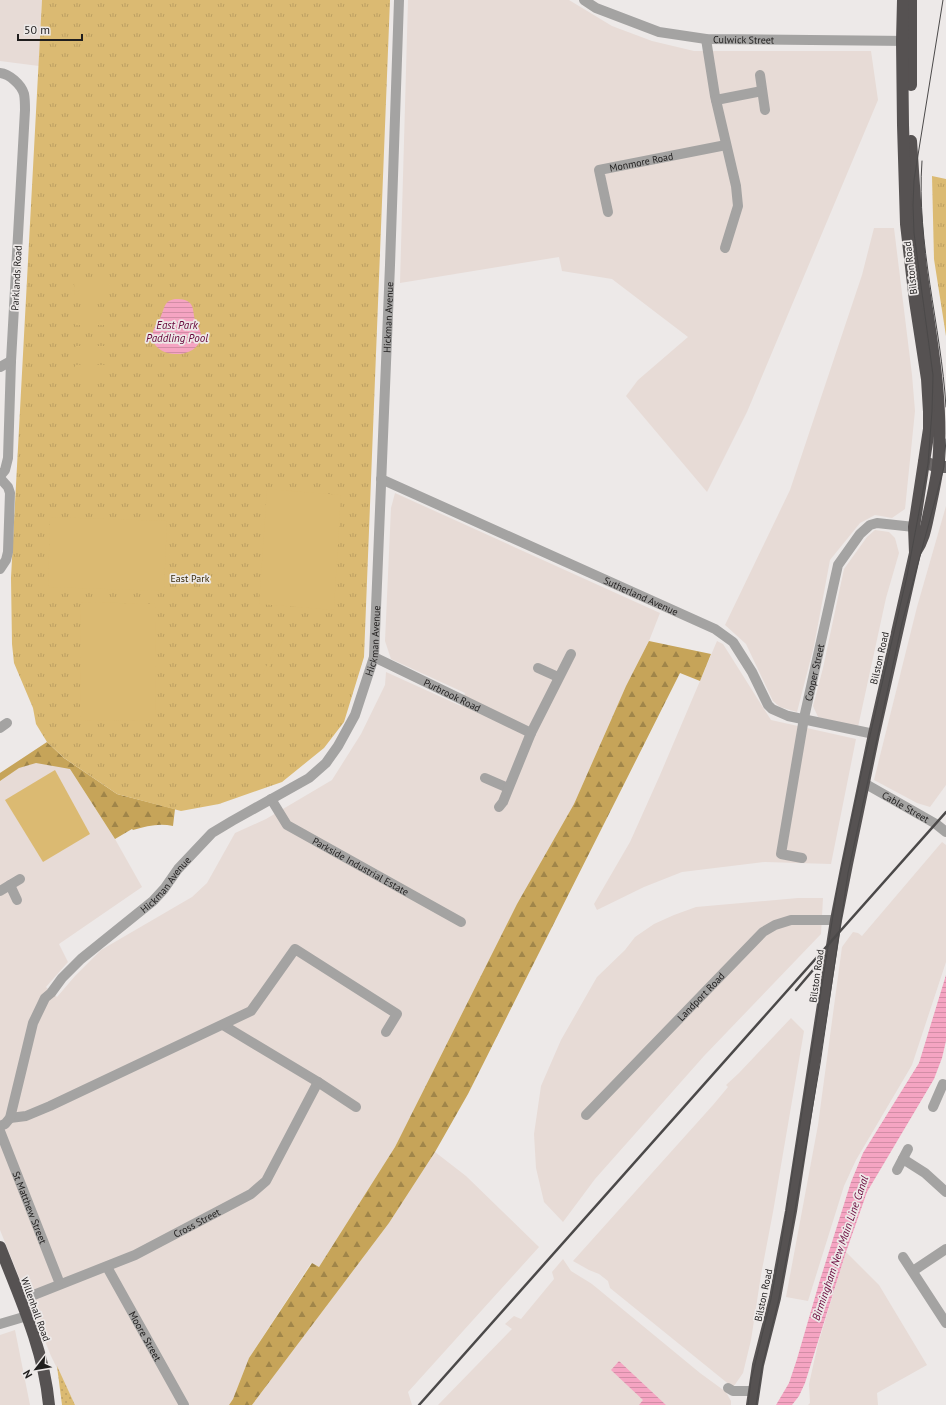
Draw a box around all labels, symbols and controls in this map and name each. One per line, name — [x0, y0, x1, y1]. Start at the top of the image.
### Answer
scale bar — [18, 16, 82, 42]
text: 50 m — [24, 22, 50, 37]
street label: Culwick Street — [713, 33, 775, 47]
street label: Monmore Road — [608, 150, 674, 175]
street label: Bilston Road — [901, 241, 920, 295]
street label: Parklands Road — [8, 245, 25, 311]
street label: Hickman Avenue — [380, 282, 396, 353]
water label: East Park Paddling Pool — [146, 318, 208, 345]
park label: East Park — [171, 572, 210, 585]
street label: Sutherland Avenue — [601, 574, 680, 619]
street label: Hickman Avenue — [362, 605, 383, 678]
street label: Bilston Road — [867, 631, 892, 686]
street label: Cooper Street — [802, 642, 827, 702]
street label: Purbrook Road — [421, 676, 483, 715]
street label: Cable Street — [880, 789, 932, 826]
street label: Parkside Industrial Estate — [310, 835, 411, 899]
street label: Hickman Avenue — [138, 854, 194, 916]
street label: Bilston Road — [806, 949, 827, 1004]
street label: Landport Road — [675, 970, 728, 1024]
street label: St Matthew Street — [9, 1169, 50, 1246]
water label: Birmingham New Main Line Canal — [809, 1174, 871, 1322]
street label: Cross Street — [171, 1205, 223, 1241]
street label: Bilston Road — [752, 1268, 775, 1323]
street label: Willenhall Road — [18, 1275, 53, 1343]
street label: Moore Street — [126, 1309, 165, 1364]
north arrow — [16, 1349, 56, 1389]
text: N — [20, 1367, 35, 1381]

